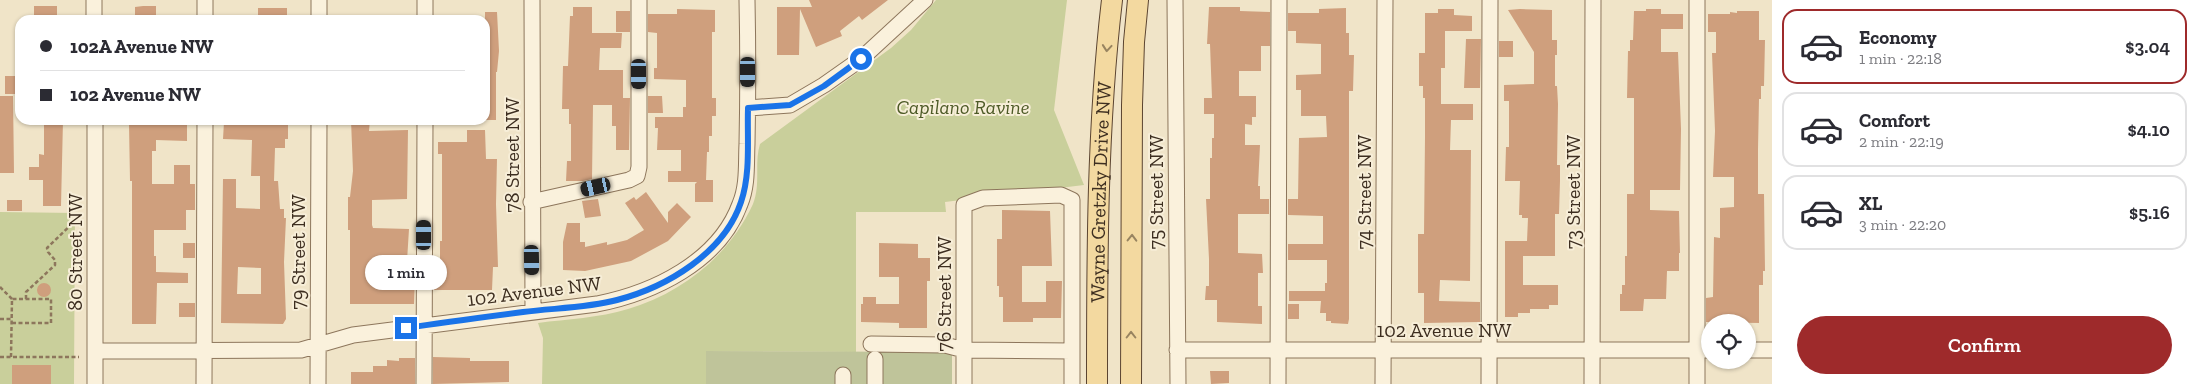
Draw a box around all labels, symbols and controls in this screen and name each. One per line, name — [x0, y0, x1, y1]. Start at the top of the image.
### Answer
icon: car — [1799, 24, 1844, 69]
text: Economy — [1859, 26, 1937, 49]
text: 102A Avenue NW — [70, 35, 214, 58]
text: $3.04 — [2125, 35, 2170, 58]
one-way arrow — [1101, 45, 1112, 53]
route start — [850, 48, 872, 70]
text: 1 min · 22:18 — [1859, 49, 1942, 68]
car — [740, 57, 755, 87]
car — [631, 59, 646, 89]
street label: Wayne Gretzky Drive NW — [1085, 81, 1116, 303]
text: 102 Avenue NW — [70, 83, 201, 106]
park label: Capilano Ravine — [896, 95, 1030, 119]
street label: 78 Street NW — [500, 97, 524, 213]
icon: car — [1799, 107, 1844, 152]
text: Comfort — [1859, 109, 1930, 132]
text: $4.10 — [2128, 118, 2170, 141]
text: 2 min · 22:19 — [1859, 132, 1944, 151]
street label: 75 Street NW — [1144, 134, 1168, 249]
street label: 74 Street NW — [1352, 134, 1376, 249]
street label: 73 Street NW — [1561, 134, 1585, 249]
car — [579, 176, 612, 198]
icon: car — [1799, 190, 1844, 235]
text: XL — [1859, 192, 1882, 215]
street label: 80 Street NW — [63, 193, 87, 311]
street label: 79 Street NW — [286, 194, 310, 310]
text: $5.16 — [2129, 201, 2170, 224]
text: 3 min · 22:20 — [1859, 215, 1946, 234]
car — [416, 220, 431, 250]
one-way arrow — [1127, 234, 1137, 242]
street label: 76 Street NW — [932, 236, 956, 352]
car — [524, 245, 539, 275]
callout: 1 min — [365, 255, 447, 290]
text: 1 min — [387, 263, 425, 282]
street label: 102 Avenue NW — [466, 271, 603, 311]
map controls — [1701, 314, 1756, 369]
button: locate — [1701, 314, 1756, 369]
button: Confirm — [1797, 316, 2172, 374]
route end — [395, 317, 417, 339]
street label: 102 Avenue NW — [1377, 318, 1512, 342]
one-way arrow — [1126, 331, 1136, 339]

